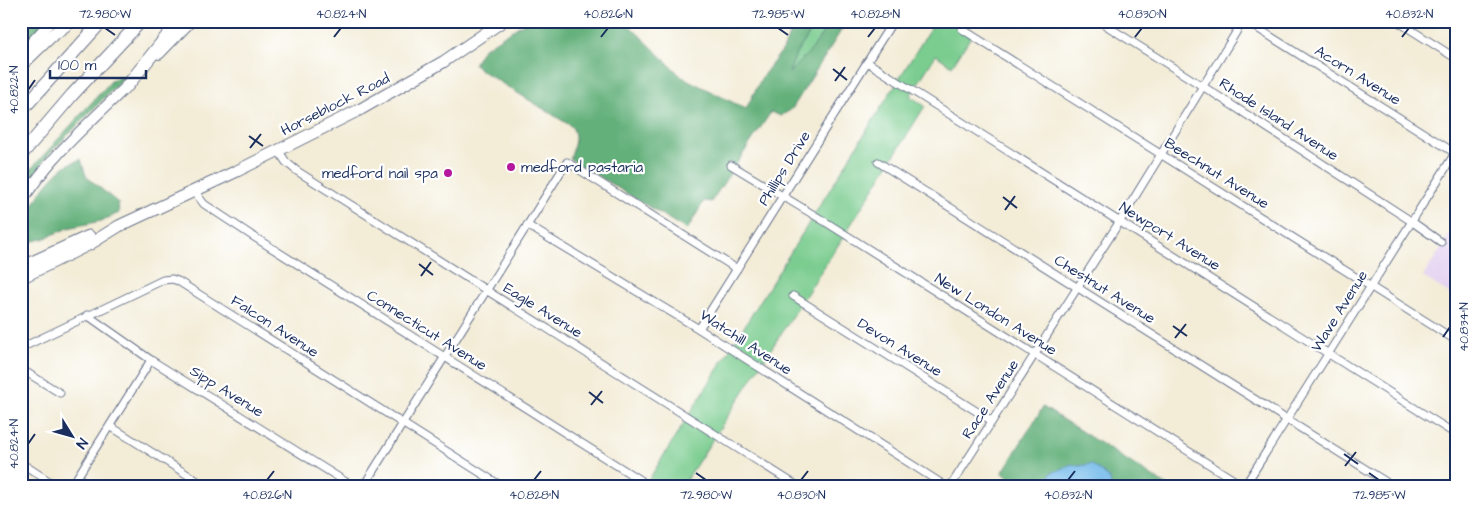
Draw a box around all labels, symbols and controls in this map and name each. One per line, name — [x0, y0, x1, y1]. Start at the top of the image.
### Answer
text: 72.980°W — [79, 6, 132, 23]
text: 40.824°N — [316, 6, 367, 23]
text: 40.826°N — [583, 6, 633, 23]
text: 72.985°W — [752, 6, 805, 23]
text: 40.828°N — [850, 6, 900, 23]
text: 40.830°N — [1117, 6, 1167, 23]
text: 40.832°N — [1385, 6, 1434, 23]
street label: Acorn Avenue — [1311, 41, 1405, 110]
scale bar — [50, 48, 146, 80]
text: 100 m — [58, 55, 97, 76]
text: 40.822°N — [6, 65, 23, 115]
street label: Horseblock Road — [277, 68, 394, 141]
street label: Rhode Island Avenue — [1215, 73, 1342, 166]
street label: Phillips Drive — [753, 127, 816, 210]
street label: Beechnut Avenue — [1160, 133, 1273, 214]
place label: medford pastaria — [521, 157, 644, 178]
marker: medford pastaria — [505, 161, 517, 173]
place label: medford nail spa — [322, 163, 438, 184]
marker: medford nail spa — [442, 167, 454, 179]
street label: Newport Avenue — [1115, 197, 1224, 276]
street label: Chestnut Avenue — [1050, 250, 1159, 329]
street label: Wave Avenue — [1306, 267, 1373, 356]
street label: New London Avenue — [931, 268, 1061, 361]
street label: Eagle Avenue — [499, 278, 586, 344]
street label: Connecticut Avenue — [363, 285, 491, 376]
street label: Falcon Avenue — [227, 290, 323, 363]
text: 40.834°N — [1456, 302, 1473, 352]
street label: Watchill Avenue — [695, 305, 796, 380]
street label: Devon Avenue — [853, 313, 946, 382]
street label: Race Avenue — [957, 356, 1024, 443]
street label: Sipp Avenue — [186, 360, 268, 422]
north arrow — [48, 410, 98, 460]
text: 40.824°N — [6, 418, 23, 469]
text: N — [71, 434, 92, 453]
text: 40.826°N — [242, 487, 292, 504]
text: 40.828°N — [509, 487, 559, 504]
text: 72.980°W — [680, 487, 733, 504]
text: 40.830°N — [776, 487, 826, 504]
text: 40.832°N — [1044, 487, 1093, 504]
text: 72.985°W — [1353, 487, 1406, 504]

